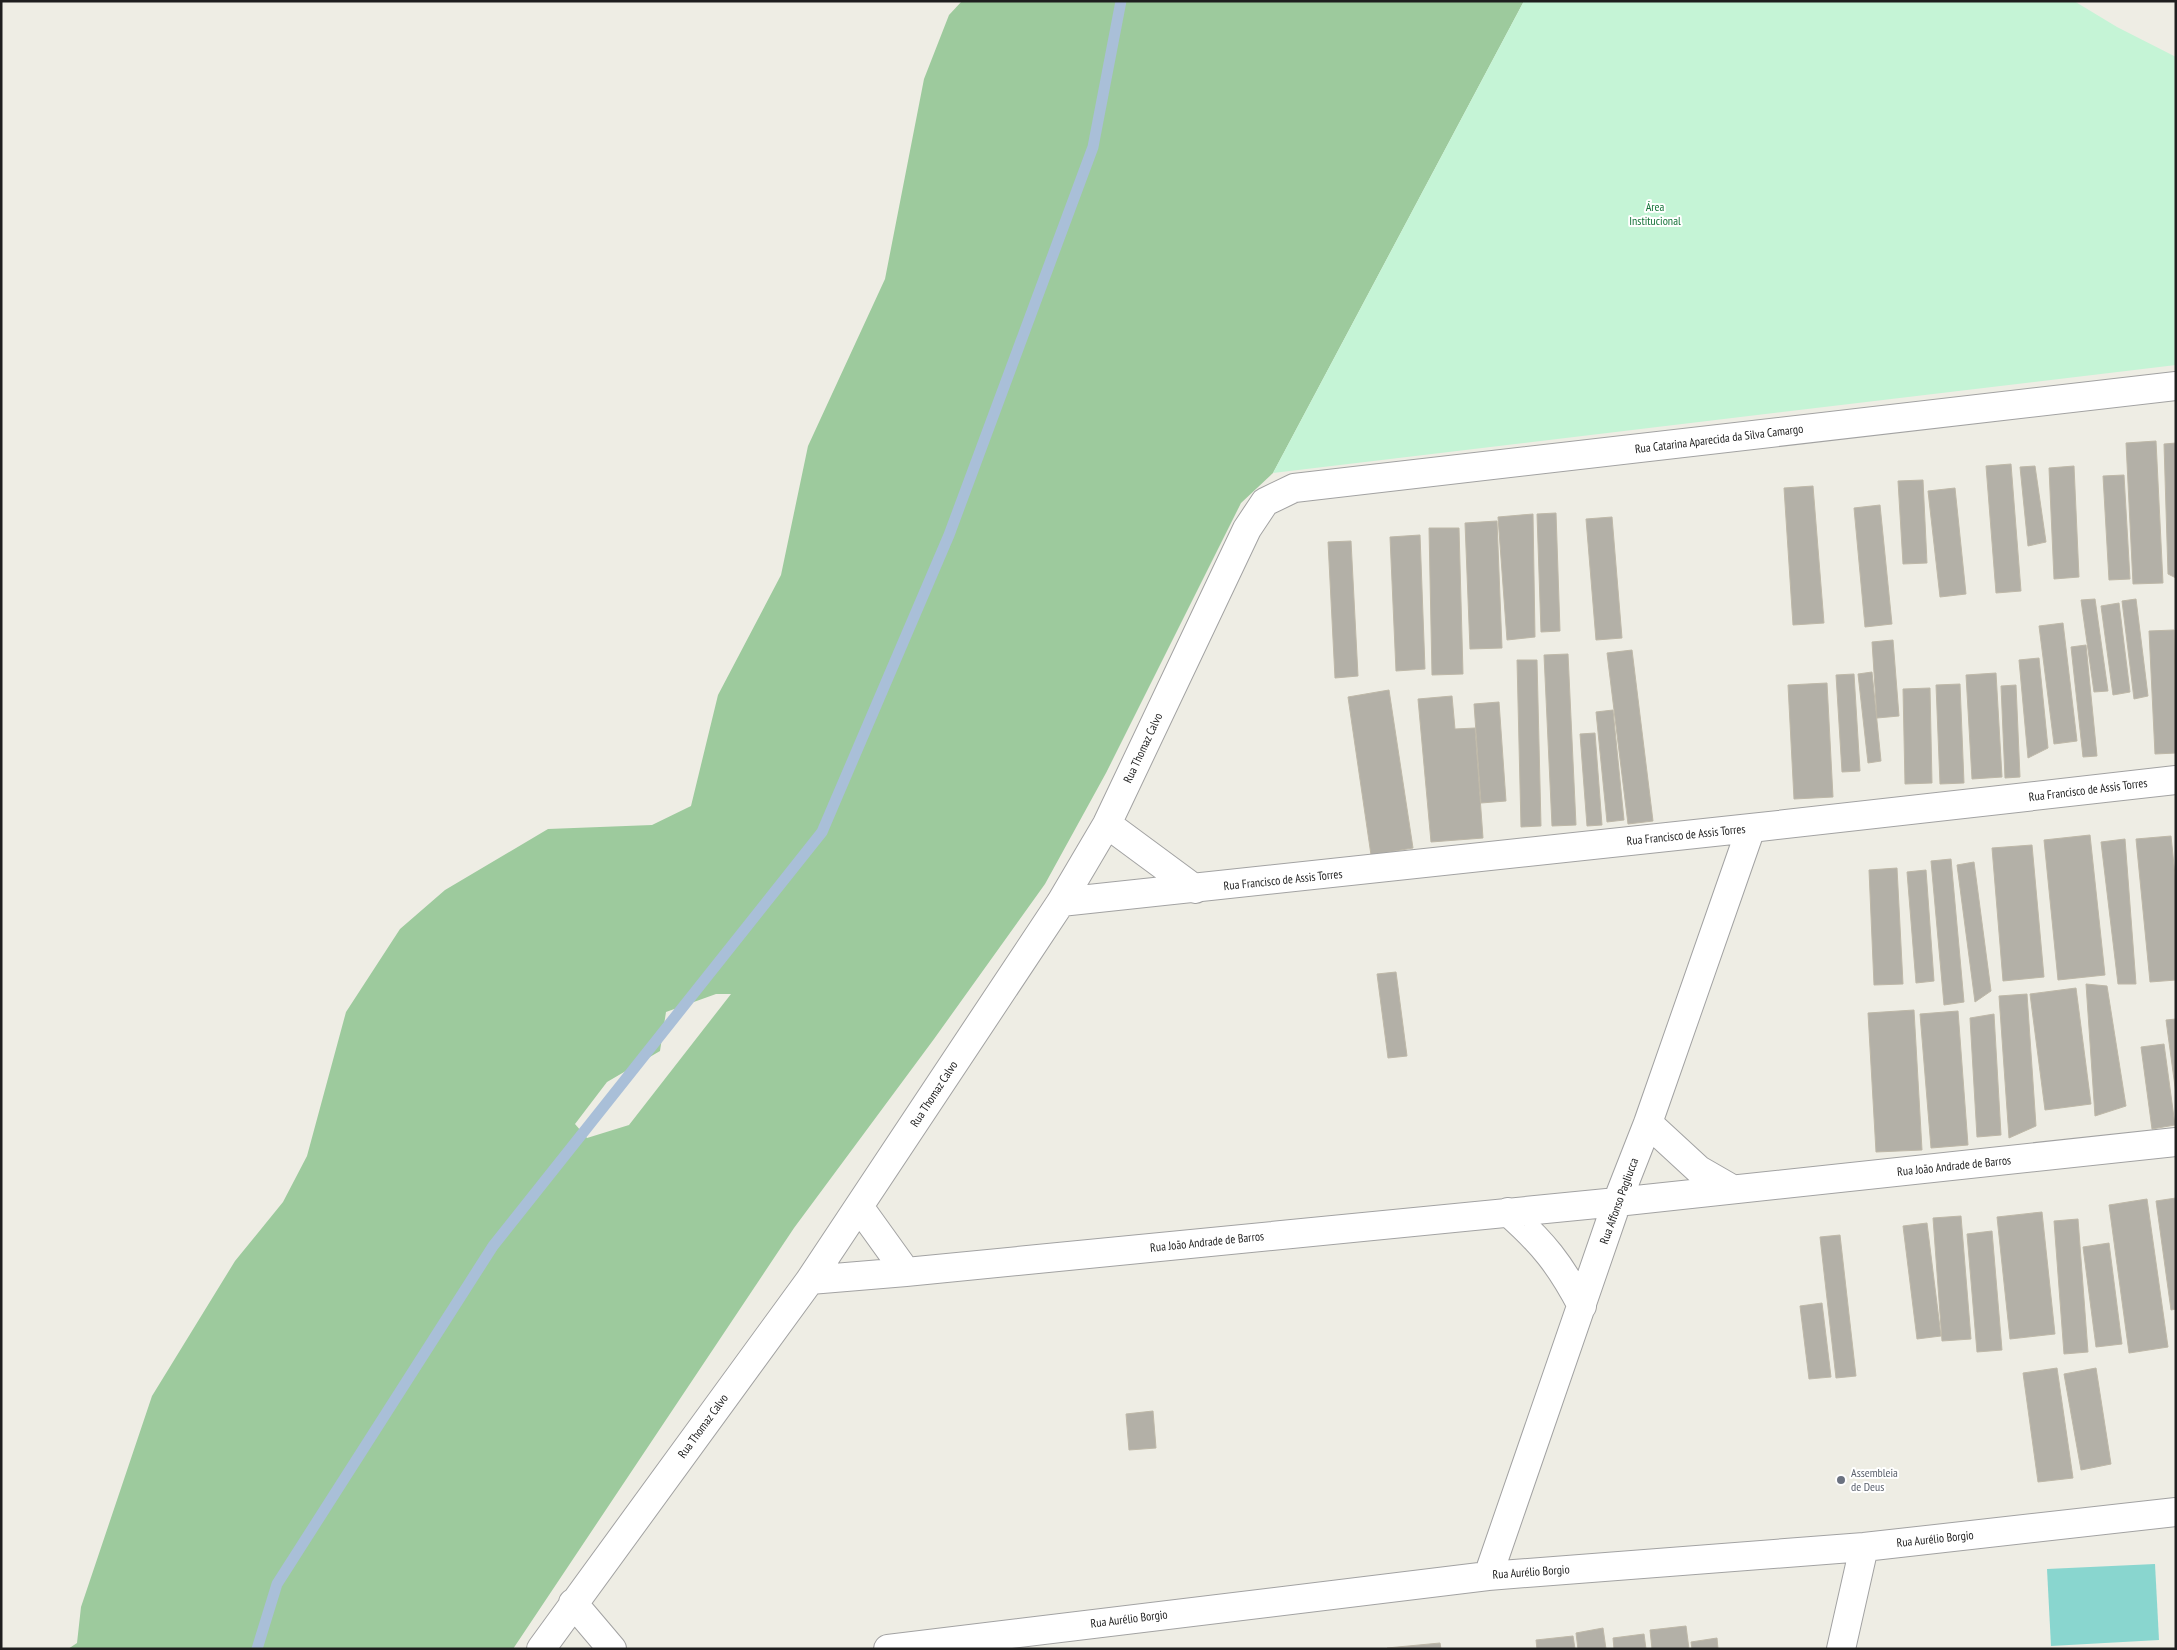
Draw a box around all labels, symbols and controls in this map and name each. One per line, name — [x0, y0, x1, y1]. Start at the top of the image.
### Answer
park label: Área Institucional — [1629, 199, 1681, 228]
street label: Rua Catarina Aparecida da Silva Camargo — [1634, 421, 1804, 456]
street label: Rua Thomaz Calvo — [1120, 710, 1165, 785]
street label: Rua Francisco de Assis Torres — [2028, 775, 2148, 804]
street label: Rua Francisco de Assis Torres — [1626, 821, 1746, 848]
street label: Rua Francisco de Assis Torres — [1223, 866, 1343, 893]
street label: Rua Thomaz Calvo — [907, 1058, 961, 1130]
street label: Rua João Andrade de Barros — [1896, 1152, 2012, 1179]
street label: Rua Affonso Pagliucca — [1596, 1155, 1641, 1246]
street label: Rua João Andrade de Barros — [1149, 1228, 1265, 1255]
street label: Rua Thomaz Calvo — [674, 1391, 731, 1461]
place label: Assembleia de Deus — [1851, 1465, 1898, 1494]
marker: Assembleia de Deus — [1835, 1474, 1847, 1486]
street label: Rua Aurélio Borgio — [1896, 1527, 1974, 1550]
street label: Rua Aurélio Borgio — [1492, 1561, 1570, 1582]
street label: Rua Aurélio Borgio — [1090, 1606, 1168, 1631]

